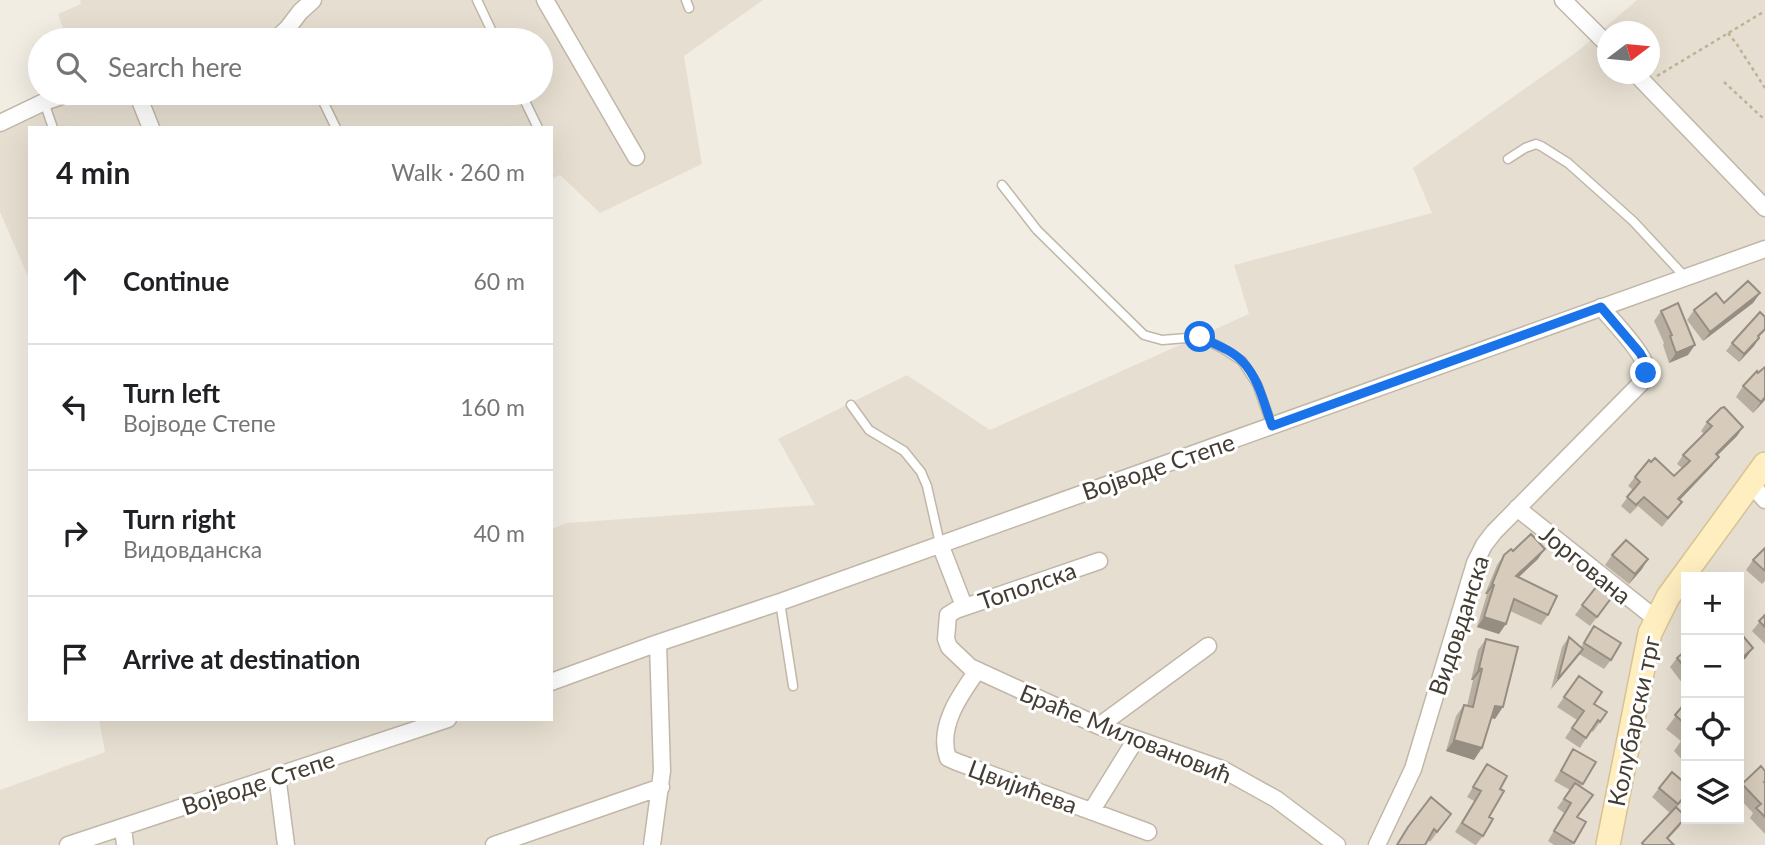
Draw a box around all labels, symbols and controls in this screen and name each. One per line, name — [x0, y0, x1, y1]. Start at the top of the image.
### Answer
north arrow — [1597, 21, 1660, 84]
search box — [28, 28, 553, 105]
icon: search — [52, 48, 90, 86]
text: Search here — [108, 51, 242, 83]
text: 4 min — [56, 154, 130, 190]
text: Walk · 260 m — [391, 158, 525, 186]
icon: ahead — [56, 262, 94, 300]
text: Continue — [123, 265, 229, 297]
text: 60 m — [474, 267, 525, 295]
route start — [1184, 321, 1215, 352]
route end — [1630, 357, 1661, 388]
text: Turn left — [123, 377, 220, 409]
icon: left — [56, 388, 94, 426]
text: 160 m — [460, 393, 525, 421]
text: Војводе Степе — [123, 409, 276, 437]
street label: Војводе Степе — [1078, 426, 1238, 506]
text: Turn right — [123, 503, 236, 535]
icon: right — [56, 514, 94, 552]
street label: Јоргована — [1535, 518, 1637, 610]
text: 40 m — [474, 519, 525, 547]
text: Видовданска — [123, 535, 262, 563]
street label: Видовданска — [1422, 551, 1494, 699]
street label: Тополска — [974, 555, 1080, 615]
map controls — [1681, 572, 1744, 824]
button: + — [1681, 572, 1744, 635]
street label: Колубарски трг — [1601, 633, 1665, 809]
button: − — [1681, 635, 1744, 698]
icon: arrive — [56, 640, 94, 678]
text: Arrive at destination — [123, 643, 360, 675]
street label: Браће Миловановић — [1016, 677, 1236, 789]
button: locate — [1681, 698, 1744, 761]
street label: Војводе Степе — [178, 744, 338, 820]
street label: Цвијићева — [965, 753, 1081, 819]
button: layers — [1681, 761, 1744, 824]

